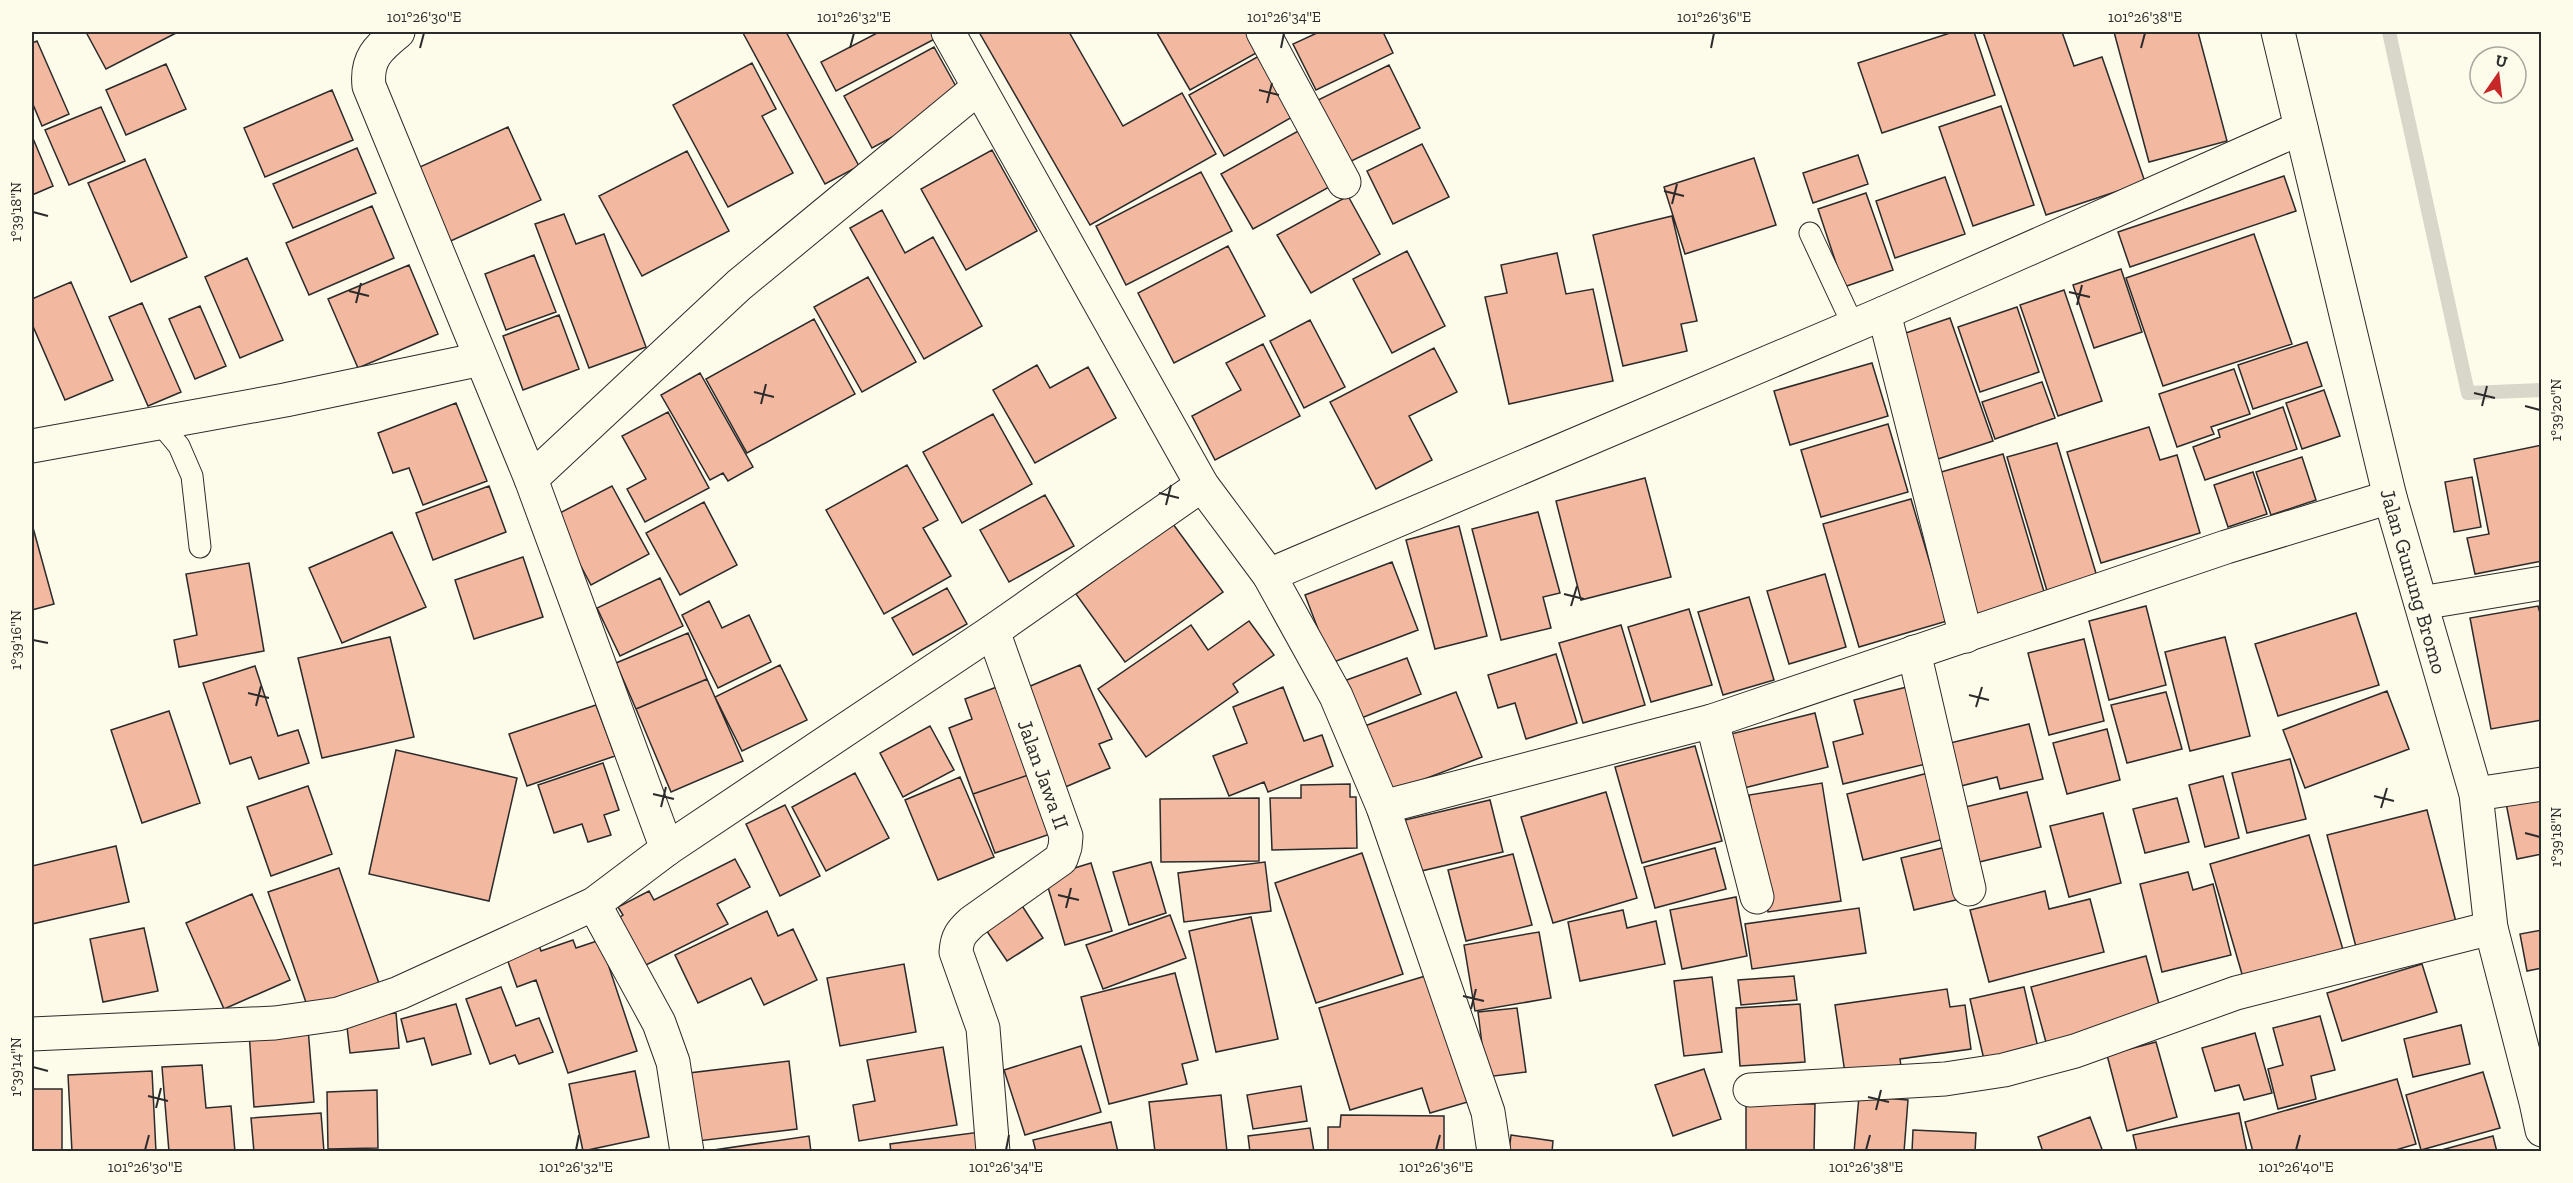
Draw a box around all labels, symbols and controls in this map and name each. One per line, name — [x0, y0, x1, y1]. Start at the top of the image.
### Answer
text: 101°26'30"E — [387, 8, 462, 26]
text: 101°26'32"E — [817, 8, 891, 26]
text: 101°26'34"E — [1247, 8, 1321, 26]
text: 101°26'36"E — [1677, 8, 1751, 26]
text: 101°26'38"E — [2108, 8, 2182, 26]
north arrow — [2468, 45, 2528, 105]
text: U — [2494, 50, 2510, 72]
text: 1°39'18"N — [7, 182, 25, 242]
text: 1°39'20"N — [2547, 379, 2565, 441]
street label: Jalan Gunung Bromo — [2376, 486, 2453, 677]
text: 1°39'16"N — [7, 610, 25, 670]
street label: Jalan Jawa II — [1013, 716, 1075, 832]
text: 1°39'18"N — [2547, 807, 2565, 867]
text: 1°39'14"N — [7, 1037, 25, 1097]
text: 101°26'30"E — [108, 1158, 183, 1176]
text: 101°26'32"E — [539, 1158, 613, 1176]
text: 101°26'34"E — [969, 1158, 1043, 1176]
text: 101°26'36"E — [1399, 1158, 1473, 1176]
text: 101°26'38"E — [1829, 1158, 1903, 1176]
text: 101°26'40"E — [2259, 1158, 2334, 1176]

